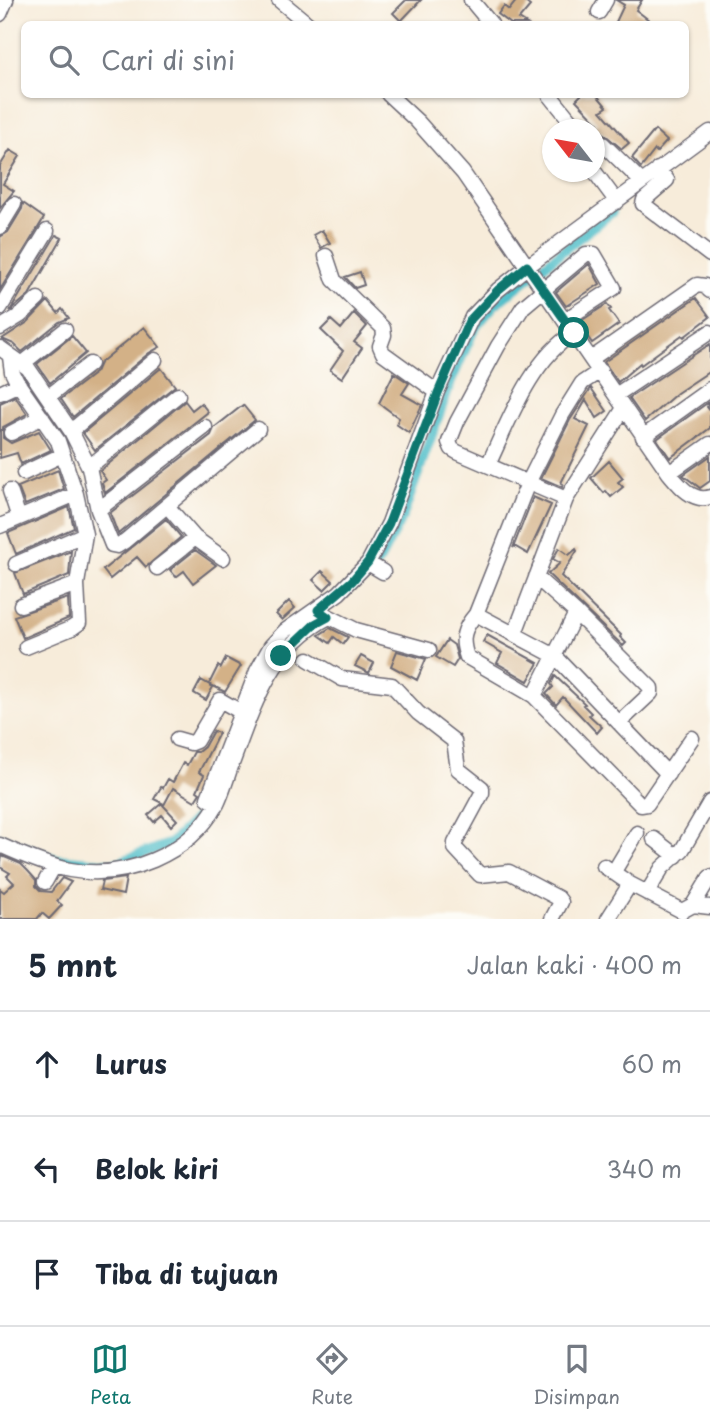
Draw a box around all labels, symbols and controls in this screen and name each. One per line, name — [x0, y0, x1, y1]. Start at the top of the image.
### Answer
search box — [21, 21, 689, 98]
text: Cari di sini — [101, 40, 235, 79]
icon: search — [45, 41, 83, 79]
north arrow — [542, 119, 605, 182]
route start — [558, 317, 589, 348]
route end — [265, 640, 296, 671]
text: 5 mnt — [28, 942, 117, 987]
text: Jalan kaki · 400 m — [467, 947, 682, 982]
text: Lurus — [95, 1044, 167, 1083]
icon: ahead — [28, 1045, 66, 1083]
text: 60 m — [622, 1046, 682, 1081]
text: Belok kiri — [95, 1149, 218, 1188]
icon: left — [28, 1150, 66, 1188]
text: 340 m — [607, 1151, 682, 1186]
text: Tiba di tujuan — [95, 1254, 279, 1293]
icon: arrive — [28, 1255, 66, 1293]
tab: Peta — [90, 1340, 131, 1410]
tab: Rute — [311, 1340, 353, 1410]
tab: Disimpan — [533, 1340, 620, 1410]

